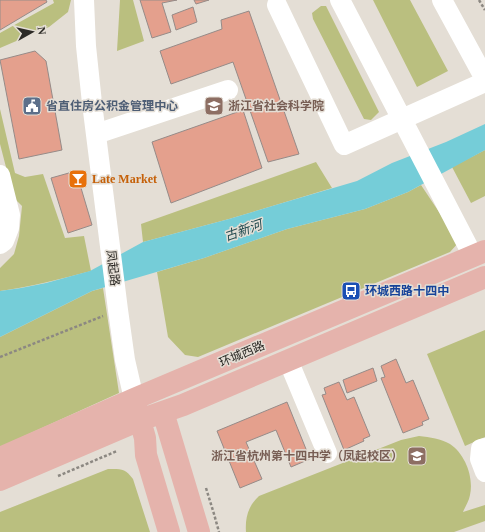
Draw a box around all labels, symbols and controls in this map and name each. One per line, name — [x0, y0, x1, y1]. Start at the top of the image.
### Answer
north arrow — [12, 12, 52, 52]
text: N — [35, 26, 48, 35]
public building icon: 省直住房公积金管理中心 — [21, 95, 43, 117]
school or university icon: 浙江省社会科学院 — [203, 95, 225, 117]
place label: 省直住房公积金管理中心 — [46, 99, 178, 113]
place label: 浙江省社会科学院 — [228, 99, 324, 113]
bar icon: Late Market — [67, 168, 89, 190]
place label: Late Market — [92, 172, 157, 186]
water label: 古新河 — [222, 216, 267, 244]
street label: 凤起路 — [104, 249, 122, 287]
bus stop icon: 环城西路十四中 — [340, 280, 362, 302]
place label: 环城西路十四中 — [365, 284, 449, 298]
street label: 环城西路 — [217, 338, 267, 370]
school or university icon: 浙江省杭州第十四中学（凤起校区） — [406, 445, 428, 467]
place label: 浙江省杭州第十四中学（凤起校区） — [211, 449, 403, 463]

